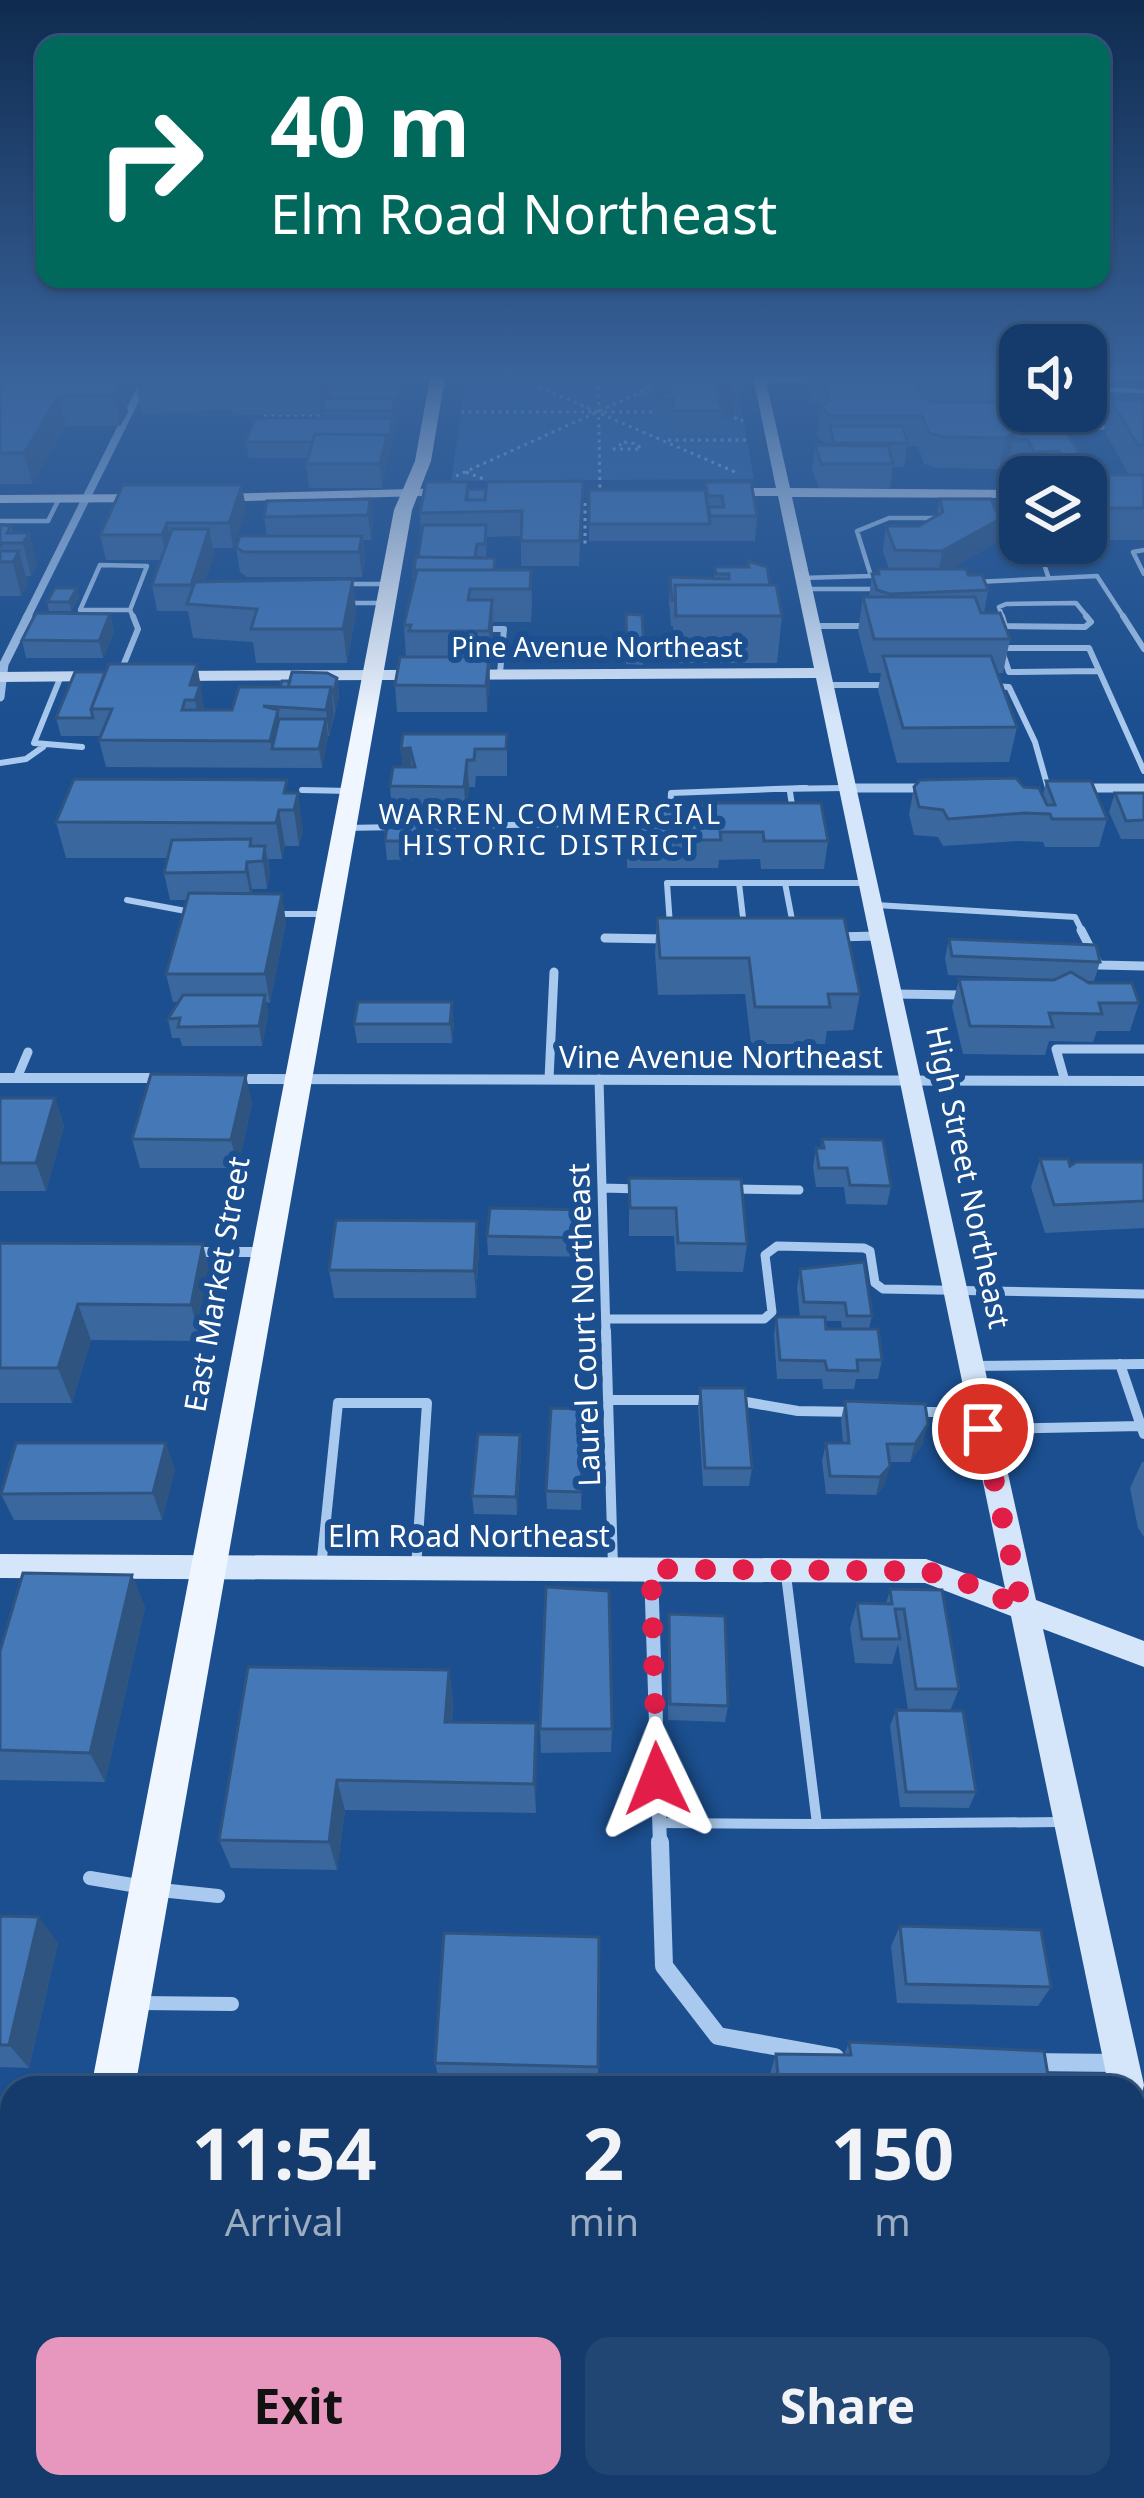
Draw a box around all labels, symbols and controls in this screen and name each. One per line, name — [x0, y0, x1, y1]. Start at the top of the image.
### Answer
text: 40 m — [270, 67, 470, 182]
icon: right — [72, 84, 228, 240]
text: Elm Road Northeast — [270, 176, 777, 250]
map controls — [999, 324, 1107, 564]
button: sound — [999, 324, 1107, 432]
button: layers — [999, 456, 1107, 564]
street label: Pine Avenue Northeast — [451, 628, 743, 665]
district label: WARREN COMMERCIAL HISTORIC DISTRICT — [379, 795, 723, 863]
street label: High Street Northeast — [917, 1022, 1021, 1332]
street label: Vine Avenue Northeast — [559, 1036, 883, 1077]
street label: East Market Street — [173, 1153, 259, 1415]
street label: Laurel Court Northeast — [557, 1162, 609, 1487]
pin — [932, 1378, 1034, 1480]
icon: arrive — [950, 1396, 1016, 1462]
street label: Elm Road Northeast — [328, 1515, 610, 1556]
position arrow — [594, 1716, 720, 1842]
text: 11:54 — [192, 2103, 377, 2201]
text: 2 — [583, 2103, 624, 2201]
text: 150 — [831, 2103, 954, 2201]
text: Arrival — [225, 2194, 344, 2247]
text: min — [568, 2194, 639, 2247]
text: m — [874, 2194, 911, 2247]
button: Exit — [36, 2337, 561, 2475]
button: Share — [585, 2337, 1110, 2475]

